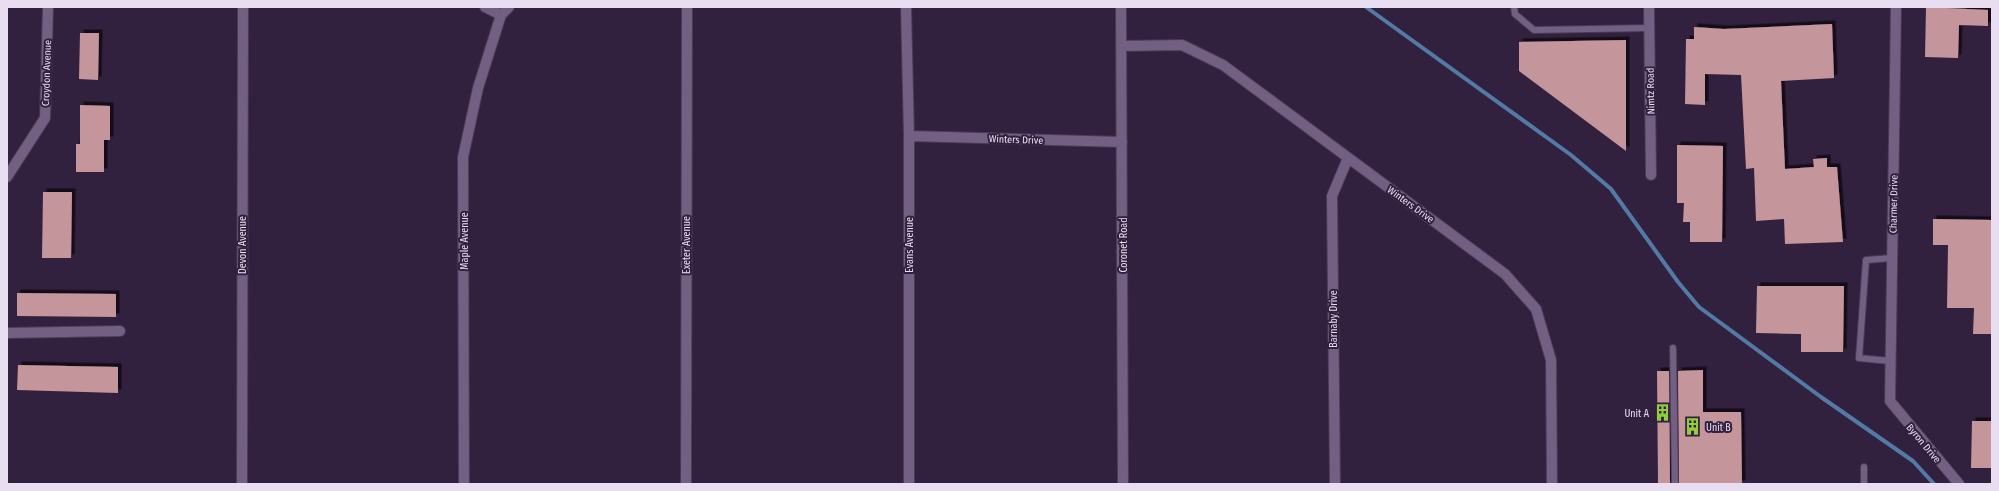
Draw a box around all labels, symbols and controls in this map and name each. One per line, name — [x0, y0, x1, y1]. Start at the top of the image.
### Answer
street label: Croydon Avenue — [40, 40, 54, 106]
street label: Nimtz Road — [1645, 68, 1657, 114]
street label: Winters Drive — [989, 133, 1043, 147]
street label: Charmer Drive — [1887, 175, 1901, 233]
street label: Winters Drive — [1385, 184, 1436, 226]
street label: Maple Avenue — [459, 212, 471, 270]
street label: Devon Avenue — [237, 216, 249, 274]
street label: Exeter Avenue — [681, 216, 693, 274]
street label: Evans Avenue — [904, 217, 916, 273]
street label: Coronet Road — [1118, 217, 1130, 273]
street label: Barnaby Drive — [1328, 290, 1340, 348]
building icon: Unit A — [1652, 403, 1672, 423]
place label: Unit A — [1624, 408, 1650, 420]
building icon: Unit B — [1683, 417, 1703, 437]
place label: Unit B — [1706, 422, 1731, 434]
street label: Byron Drive — [1903, 422, 1943, 466]

